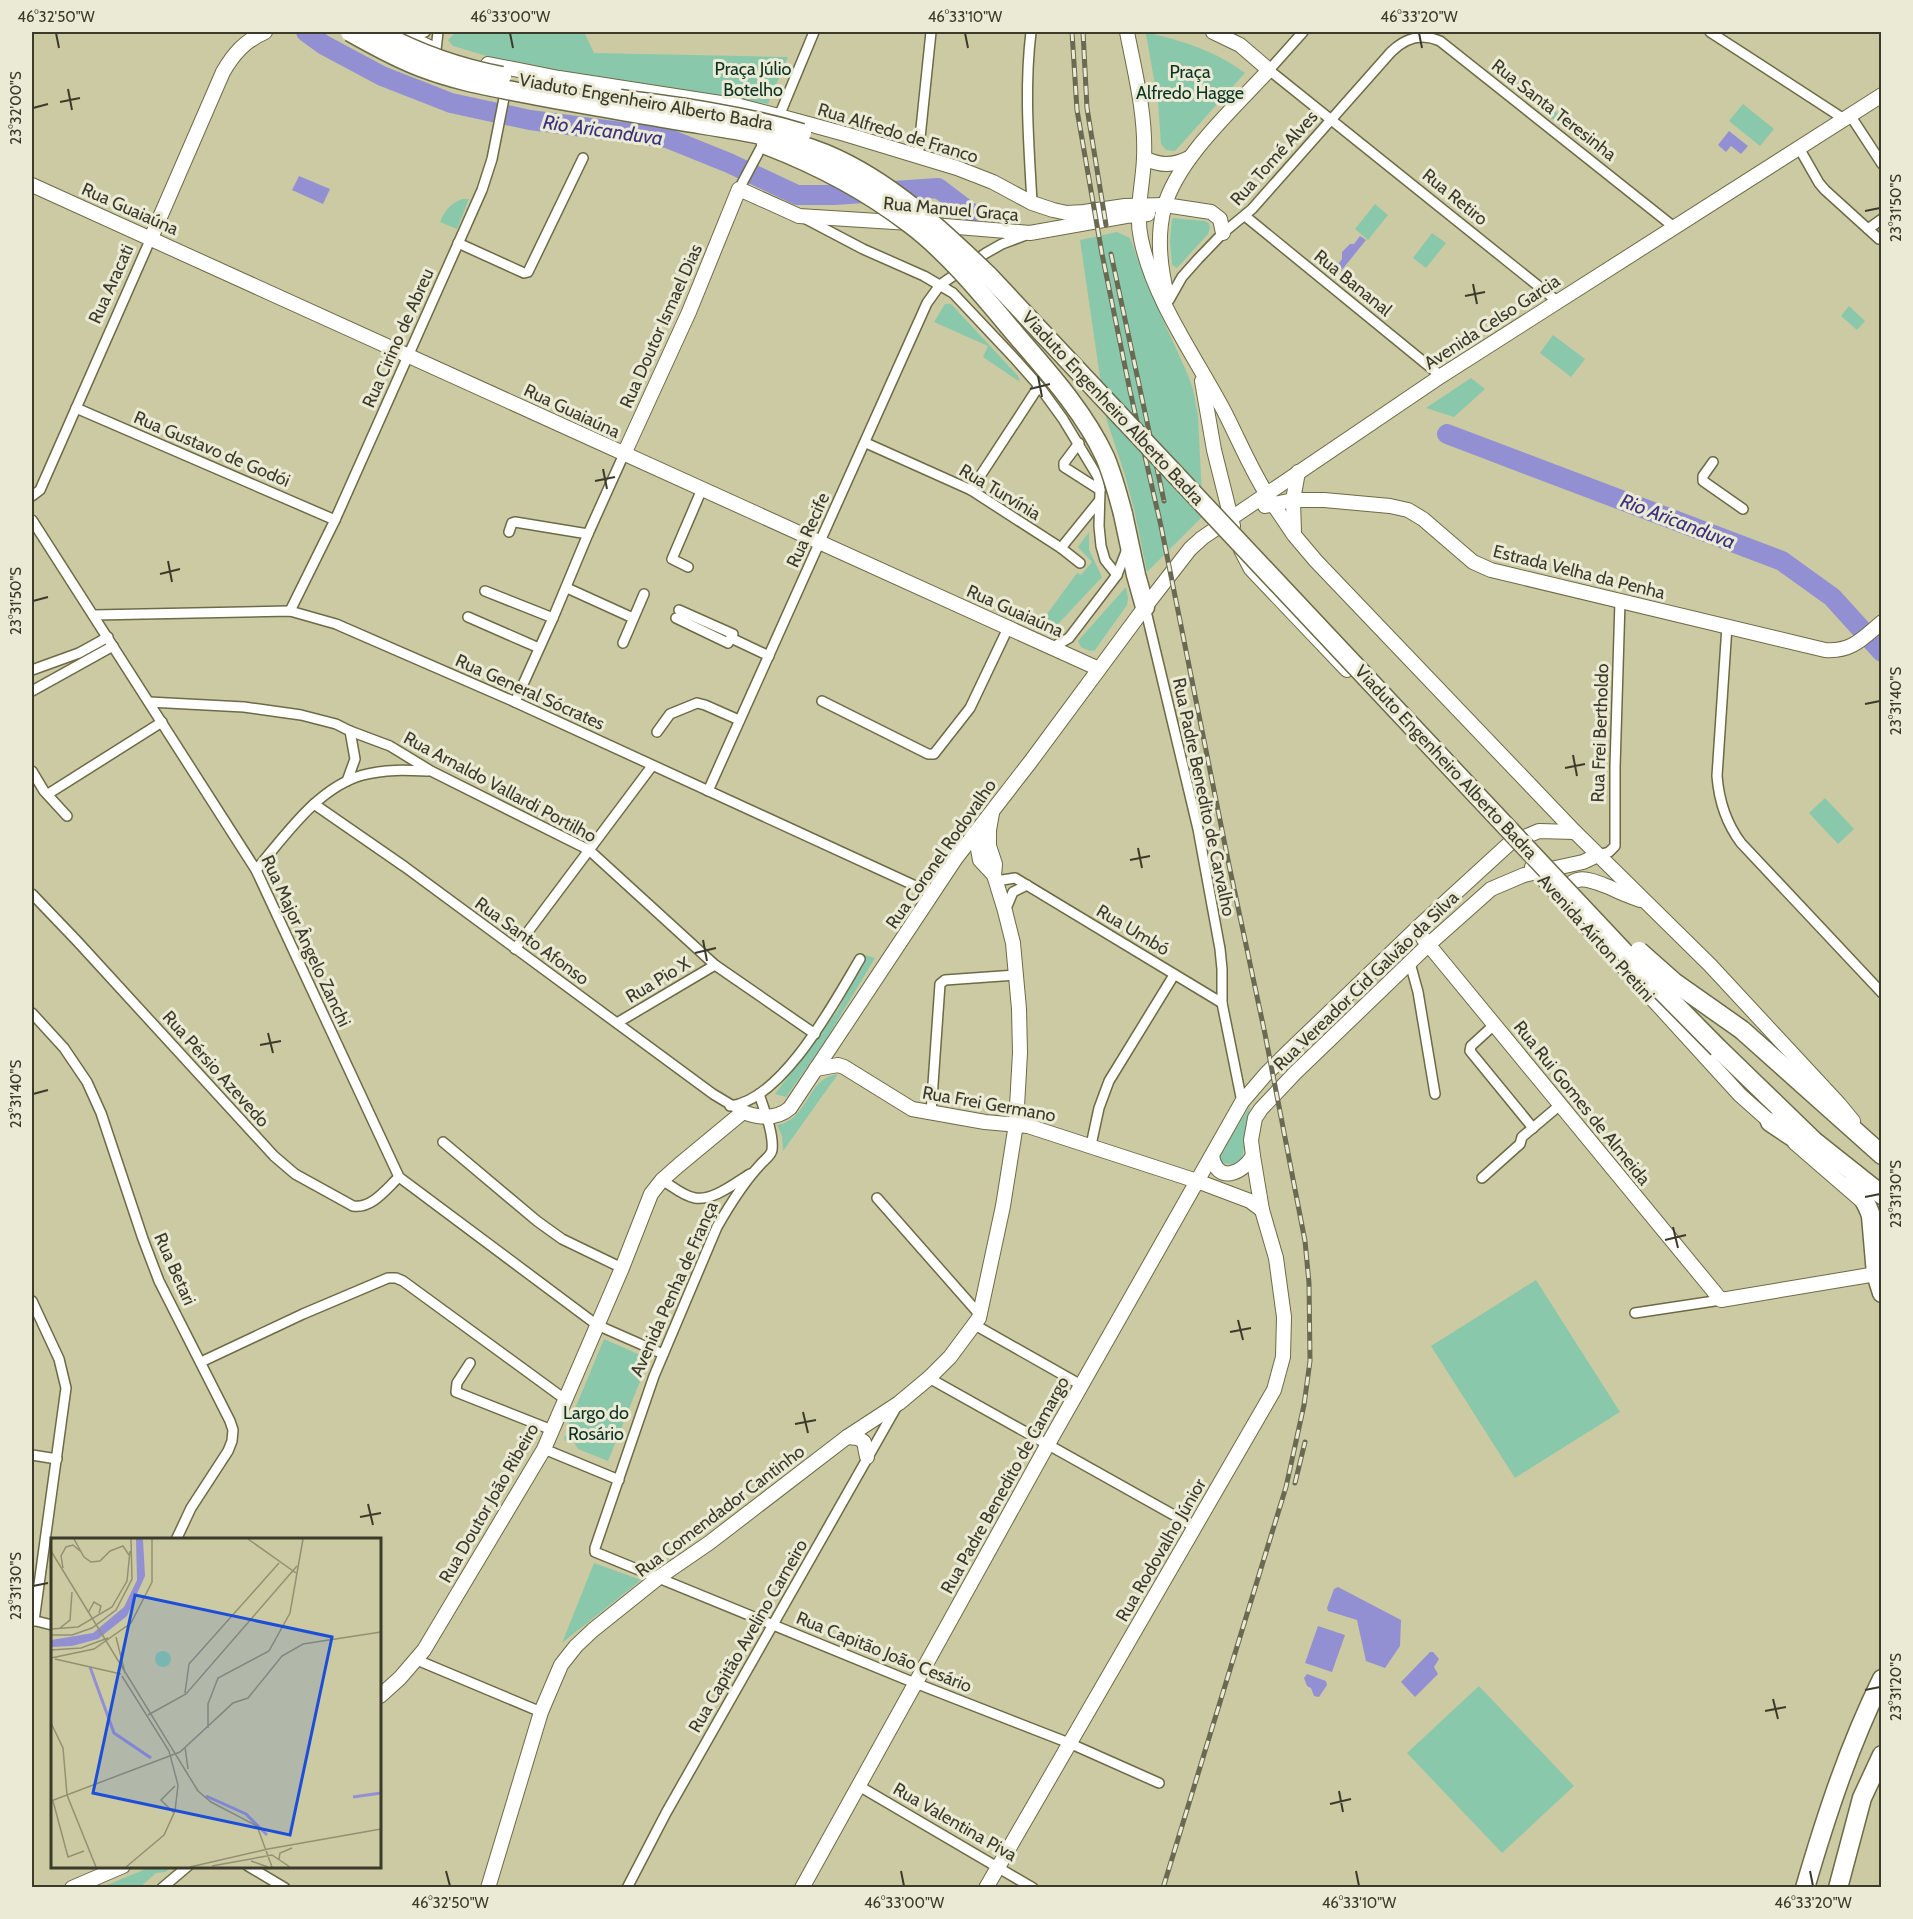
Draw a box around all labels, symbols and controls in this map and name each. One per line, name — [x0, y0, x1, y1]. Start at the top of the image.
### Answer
text: 46°32'50"W — [17, 8, 96, 26]
text: 46°33'00"W — [470, 8, 551, 26]
text: 46°33'10"W — [928, 8, 1003, 26]
text: 46°33'20"W — [1380, 8, 1459, 26]
street label: Rua Santa Teresinha — [1487, 54, 1621, 166]
park label: Praça Júlio Botelho — [714, 58, 792, 101]
park label: Praça Alfredo Hagge — [1136, 61, 1244, 104]
street label: Viaduto Engenheiro Alberto Badra — [517, 69, 775, 135]
text: 23°32'00"S — [7, 71, 25, 145]
street label: Rua Alfredo de Franco — [815, 98, 981, 168]
street label: Rua Tomé Alves — [1226, 106, 1322, 210]
water label: Rio Aricanduva — [542, 110, 664, 150]
street label: Rua Retiro — [1418, 164, 1492, 230]
text: 23°31'50"S — [1887, 174, 1905, 242]
street label: Rua Guaiaúna — [78, 178, 182, 240]
street label: Rua Manuel Graça — [882, 192, 1020, 226]
street label: Rua Aracati — [84, 241, 138, 327]
street label: Rua Doutor Ismael Dias — [615, 241, 707, 411]
street label: Rua Bananal — [1310, 245, 1397, 322]
street label: Rua Cirino de Abreu — [357, 265, 439, 411]
street label: Avenida Celso Garcia — [1420, 270, 1564, 374]
street label: Viaduto Engenheiro Alberto Badra — [1017, 306, 1209, 510]
street label: Rua Guaiaúna — [520, 379, 624, 443]
street label: Rua Gustavo de Godói — [131, 406, 293, 492]
street label: Rua Turvínia — [955, 459, 1045, 525]
water label: Rio Aricanduva — [1617, 488, 1739, 554]
street label: Rua Recife — [782, 489, 834, 571]
street label: Estrada Velha da Penha — [1491, 540, 1668, 604]
text: 23°31'50"S — [7, 567, 25, 635]
street label: Rua Guaiaúna — [963, 580, 1067, 642]
street label: Rua General Sócrates — [452, 649, 608, 735]
street label: Viaduto Engenheiro Alberto Badra — [1350, 660, 1542, 864]
street label: Rua Frei Bertholdo — [1587, 663, 1613, 803]
text: 23°31'40"S — [1887, 667, 1905, 735]
street label: Rua Padre Benedito de Carvalho — [1168, 676, 1240, 918]
street label: Rua Arnaldo Vallardi Portilho — [400, 727, 600, 847]
street label: Rua Coronel Rodovalho — [881, 775, 1001, 933]
street label: Rua Major Ângelo Zanchi — [257, 852, 355, 1030]
street label: Avenida Aírton Pretini — [1533, 870, 1659, 1006]
street label: Rua Vereador Cid Galvão da Silva — [1269, 886, 1463, 1075]
street label: Rua Santo Afonso — [471, 892, 593, 990]
street label: Rua Umbó — [1093, 900, 1174, 960]
street label: Rua Pio X — [622, 952, 695, 1008]
street label: Rua Pérsio Azevedo — [158, 1006, 274, 1132]
street label: Rua Rui Gomes de Almeida — [1509, 1016, 1655, 1190]
text: 23°31'40"S — [7, 1060, 25, 1128]
street label: Rua Frei Germano — [921, 1081, 1058, 1127]
text: 23°31'30"S — [1887, 1160, 1905, 1228]
street label: Avenida Penha de França — [625, 1198, 723, 1380]
street label: Rua Betari — [149, 1229, 201, 1309]
street label: Rua Padre Benedito de Camargo — [936, 1372, 1074, 1597]
park label: Largo do Rosário — [563, 1402, 629, 1445]
street label: Rua Doutor João Ribeiro — [434, 1419, 544, 1587]
street label: Rua Comendador Cantinho — [631, 1440, 809, 1582]
street label: Rua Rodovalho Júnior — [1111, 1474, 1211, 1625]
street label: Rua Capitão Avelino Carneiro — [684, 1535, 812, 1736]
inset map — [51, 1538, 381, 1868]
text: 23°31'30"S — [7, 1552, 25, 1620]
street label: Rua Capitão João Cesário — [793, 1607, 975, 1697]
text: 23°31'20"S — [1887, 1653, 1905, 1721]
street label: Rua Valentina Piva — [889, 1778, 1021, 1866]
text: 46°32'50"W — [411, 1894, 490, 1912]
text: 46°33'00"W — [864, 1894, 945, 1912]
text: 46°33'10"W — [1322, 1894, 1397, 1912]
text: 46°33'20"W — [1774, 1894, 1853, 1912]

